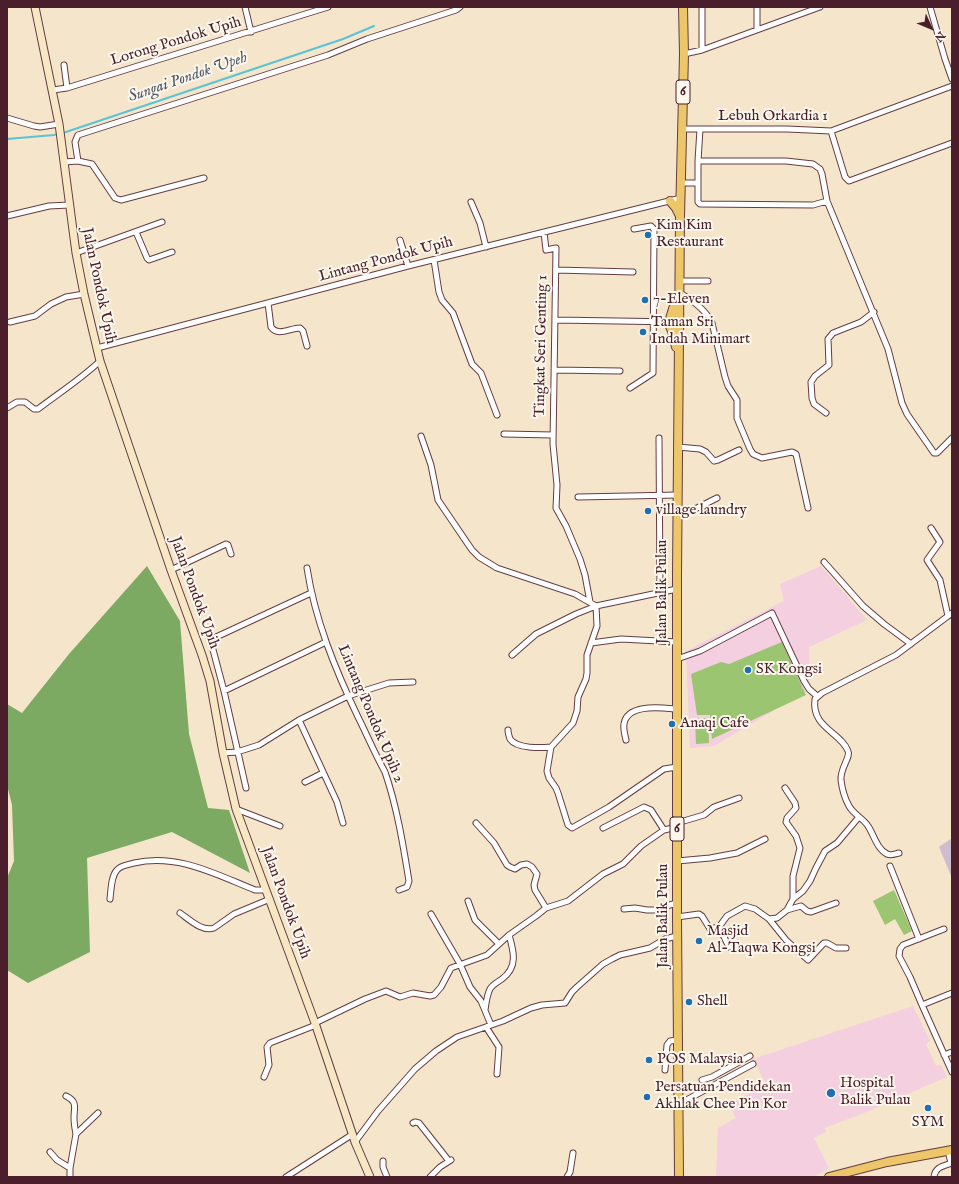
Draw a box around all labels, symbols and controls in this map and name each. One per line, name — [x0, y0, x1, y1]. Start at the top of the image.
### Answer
north arrow — [911, 8, 951, 48]
street label: Lorong Pondok Upih — [108, 14, 244, 70]
text: N — [931, 28, 948, 45]
water label: Sungai Pondok Upeh — [126, 49, 250, 107]
road number: 6 — [676, 80, 690, 104]
street label: Lebuh Orkardia 1 — [718, 108, 828, 126]
place label: Kim Kim Restaurant — [656, 217, 724, 252]
street label: Jalan Pondok Upih — [77, 226, 119, 346]
marker: Kim Kim Restaurant — [643, 230, 653, 240]
street label: Lintang Pondok Upih — [317, 233, 455, 287]
street label: Tingkat Seri Genting 1 — [532, 275, 552, 417]
place label: 7-Eleven — [653, 291, 710, 309]
marker: 7-Eleven — [640, 295, 650, 305]
place label: Taman Sri Indah Minimart — [651, 314, 750, 349]
marker: Taman Sri Indah Minimart — [638, 327, 648, 337]
place label: village laundry — [656, 502, 747, 520]
marker: village laundry — [643, 506, 653, 516]
street label: Jalan Pondok Upih — [165, 534, 223, 652]
street label: Jalan Balik Pulau — [654, 540, 672, 644]
street label: Lintang Pondok Upih 2 — [333, 642, 407, 786]
place label: SK Kongsi — [756, 661, 822, 679]
marker: SK Kongsi — [743, 665, 753, 675]
place label: Anaqi Cafe — [680, 715, 749, 733]
marker: Anaqi Cafe — [667, 719, 677, 729]
road number: 6 — [670, 817, 684, 841]
street label: Jalan Pondok Upih — [256, 844, 314, 962]
street label: Jalan Balik Pulau — [655, 864, 673, 968]
place label: Masjid Al-Taqwa Kongsi — [707, 923, 816, 958]
marker: Masjid Al-Taqwa Kongsi — [694, 936, 704, 946]
place label: Shell — [697, 993, 728, 1011]
marker: Shell — [684, 997, 694, 1007]
place label: POS Malaysia — [657, 1051, 743, 1069]
marker: POS Malaysia — [644, 1055, 654, 1065]
place label: Hospital Balik Pulau — [840, 1075, 911, 1110]
place label: Persatuan Pendidekan Akhlak Chee Pin Kor — [655, 1079, 791, 1114]
marker: Hospital Balik Pulau — [825, 1087, 837, 1099]
marker: Persatuan Pendidekan Akhlak Chee Pin Kor — [642, 1092, 652, 1102]
marker: SYM — [923, 1103, 933, 1113]
place label: SYM — [912, 1114, 944, 1132]

